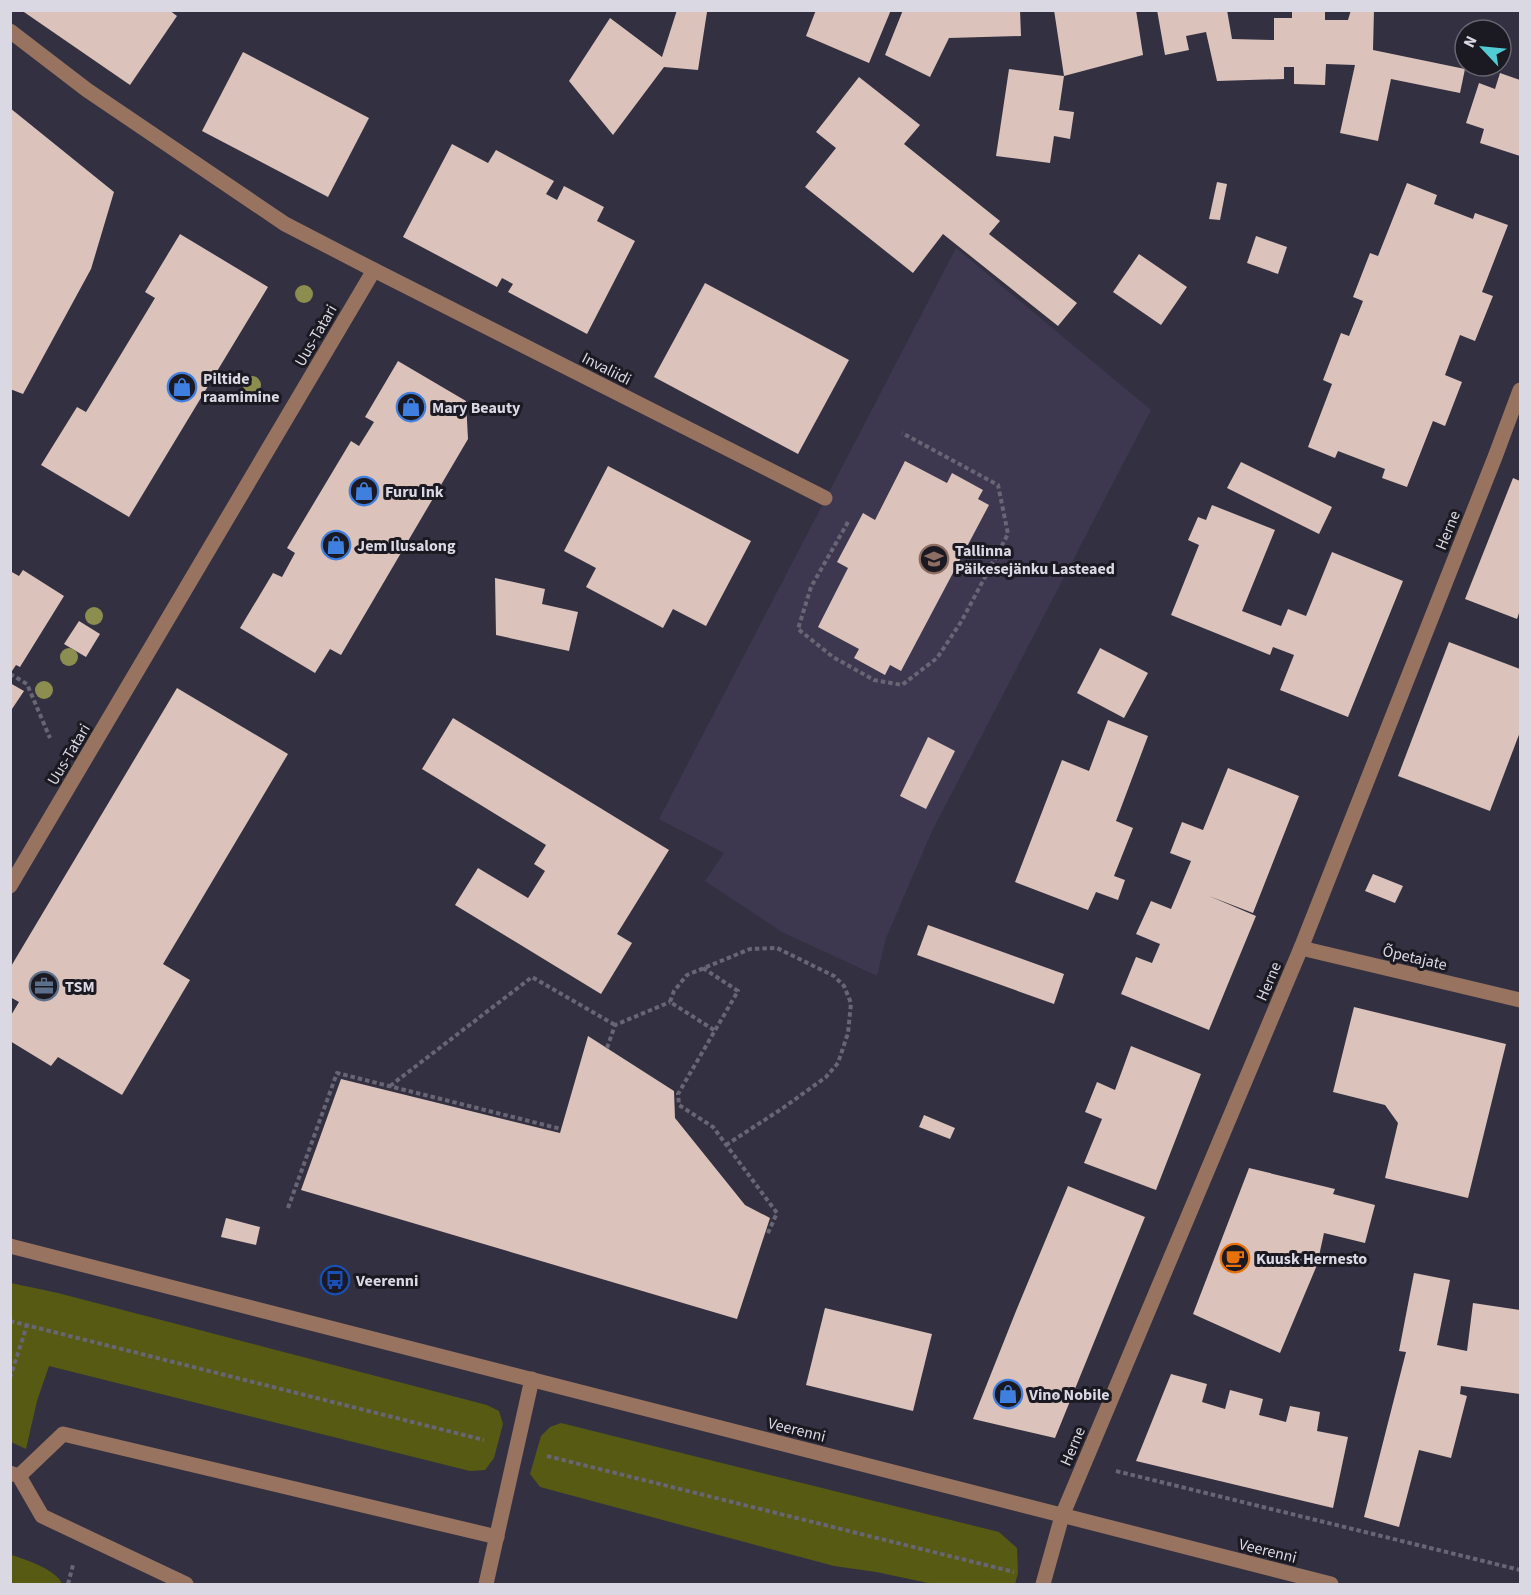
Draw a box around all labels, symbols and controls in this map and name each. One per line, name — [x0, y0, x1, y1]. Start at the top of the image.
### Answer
north arrow — [1453, 18, 1513, 78]
text: N — [1458, 32, 1483, 51]
street label: Uus-Tatari — [289, 301, 342, 370]
street label: Invaliidi — [578, 347, 635, 391]
place label: Piltide raamimine — [203, 368, 279, 408]
shop icon: Piltide raamimine — [166, 371, 198, 403]
shop icon: Mary Beauty — [395, 391, 427, 423]
place label: Mary Beauty — [432, 397, 521, 419]
shop icon: Furu Ink — [348, 475, 380, 507]
place label: Furu Ink — [385, 481, 444, 503]
street label: Herne — [1430, 507, 1466, 553]
shop icon: Jem Ilusalong — [320, 529, 352, 561]
place label: Jem Ilusalong — [357, 535, 456, 557]
place label: Tallinna Päikesejänku Lasteaed — [955, 540, 1115, 580]
school or university icon: Tallinna Päikesejänku Lasteaed — [918, 543, 950, 575]
street label: Uus-Tatari — [42, 720, 96, 789]
street label: Õpetajate — [1380, 940, 1449, 976]
street label: Herne — [1251, 958, 1287, 1004]
office icon: TSM — [28, 970, 60, 1002]
place label: TSM — [65, 976, 95, 998]
cafe icon: Kuusk Hernesto — [1219, 1242, 1251, 1274]
place label: Kuusk Hernesto — [1256, 1248, 1367, 1270]
bus stop icon: Veerenni — [319, 1264, 351, 1296]
place label: Veerenni — [355, 1270, 418, 1292]
shop icon: Vino Nobile — [992, 1378, 1024, 1410]
place label: Vino Nobile — [1028, 1384, 1110, 1406]
street label: Veerenni — [766, 1412, 828, 1448]
street label: Herne — [1055, 1423, 1091, 1469]
street label: Veerenni — [1237, 1533, 1299, 1569]

